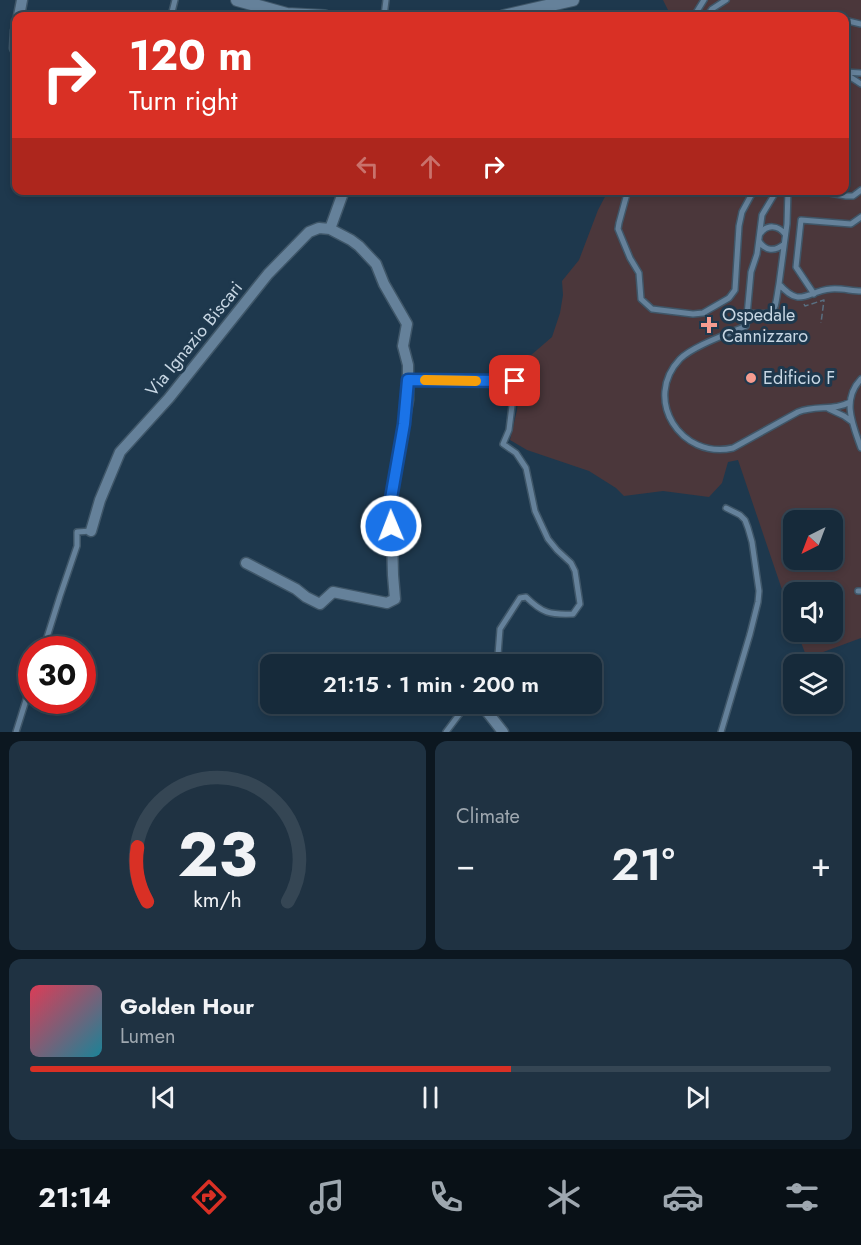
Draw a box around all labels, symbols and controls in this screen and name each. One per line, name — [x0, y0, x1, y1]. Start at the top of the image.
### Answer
text: 120 m — [129, 25, 253, 86]
icon: right — [30, 36, 108, 114]
text: Turn right — [129, 81, 237, 120]
icon: left — [351, 150, 384, 183]
icon: ahead — [414, 150, 447, 183]
icon: right — [477, 150, 510, 183]
street label: Via Ignazio Biscari — [139, 276, 249, 402]
place label: Ospedale Cannizzaro — [722, 302, 808, 349]
marker: Ospedale Cannizzaro — [700, 316, 718, 334]
pin — [489, 355, 540, 406]
icon: arrive — [498, 364, 531, 397]
place label: Edificio F — [763, 365, 835, 391]
marker: Edificio F — [744, 371, 758, 385]
position arrow — [359, 494, 423, 558]
north arrow — [783, 510, 843, 570]
map controls — [783, 510, 843, 714]
button: sound — [783, 582, 843, 642]
speed limit sign: 30 — [18, 636, 96, 714]
button: layers — [783, 654, 843, 714]
text: 21:15 · 1 min · 200 m — [323, 668, 539, 700]
text: Climate — [456, 802, 520, 831]
text: 23 — [178, 809, 257, 899]
text: 21° — [611, 832, 675, 897]
text: − — [456, 841, 475, 888]
text: + — [811, 841, 831, 888]
text: km/h — [193, 885, 242, 916]
text: Golden Hour — [120, 990, 254, 1022]
text: Lumen — [120, 1022, 176, 1051]
icon: previous — [147, 1081, 180, 1114]
icon: pause — [414, 1081, 447, 1114]
icon: next — [681, 1081, 714, 1114]
icon: directions — [188, 1176, 230, 1218]
icon: music — [306, 1176, 348, 1218]
icon: phone — [425, 1176, 467, 1218]
icon: climate — [543, 1176, 585, 1218]
icon: car — [662, 1176, 704, 1218]
icon: filters — [781, 1176, 823, 1218]
text: 21:14 — [38, 1178, 111, 1217]

